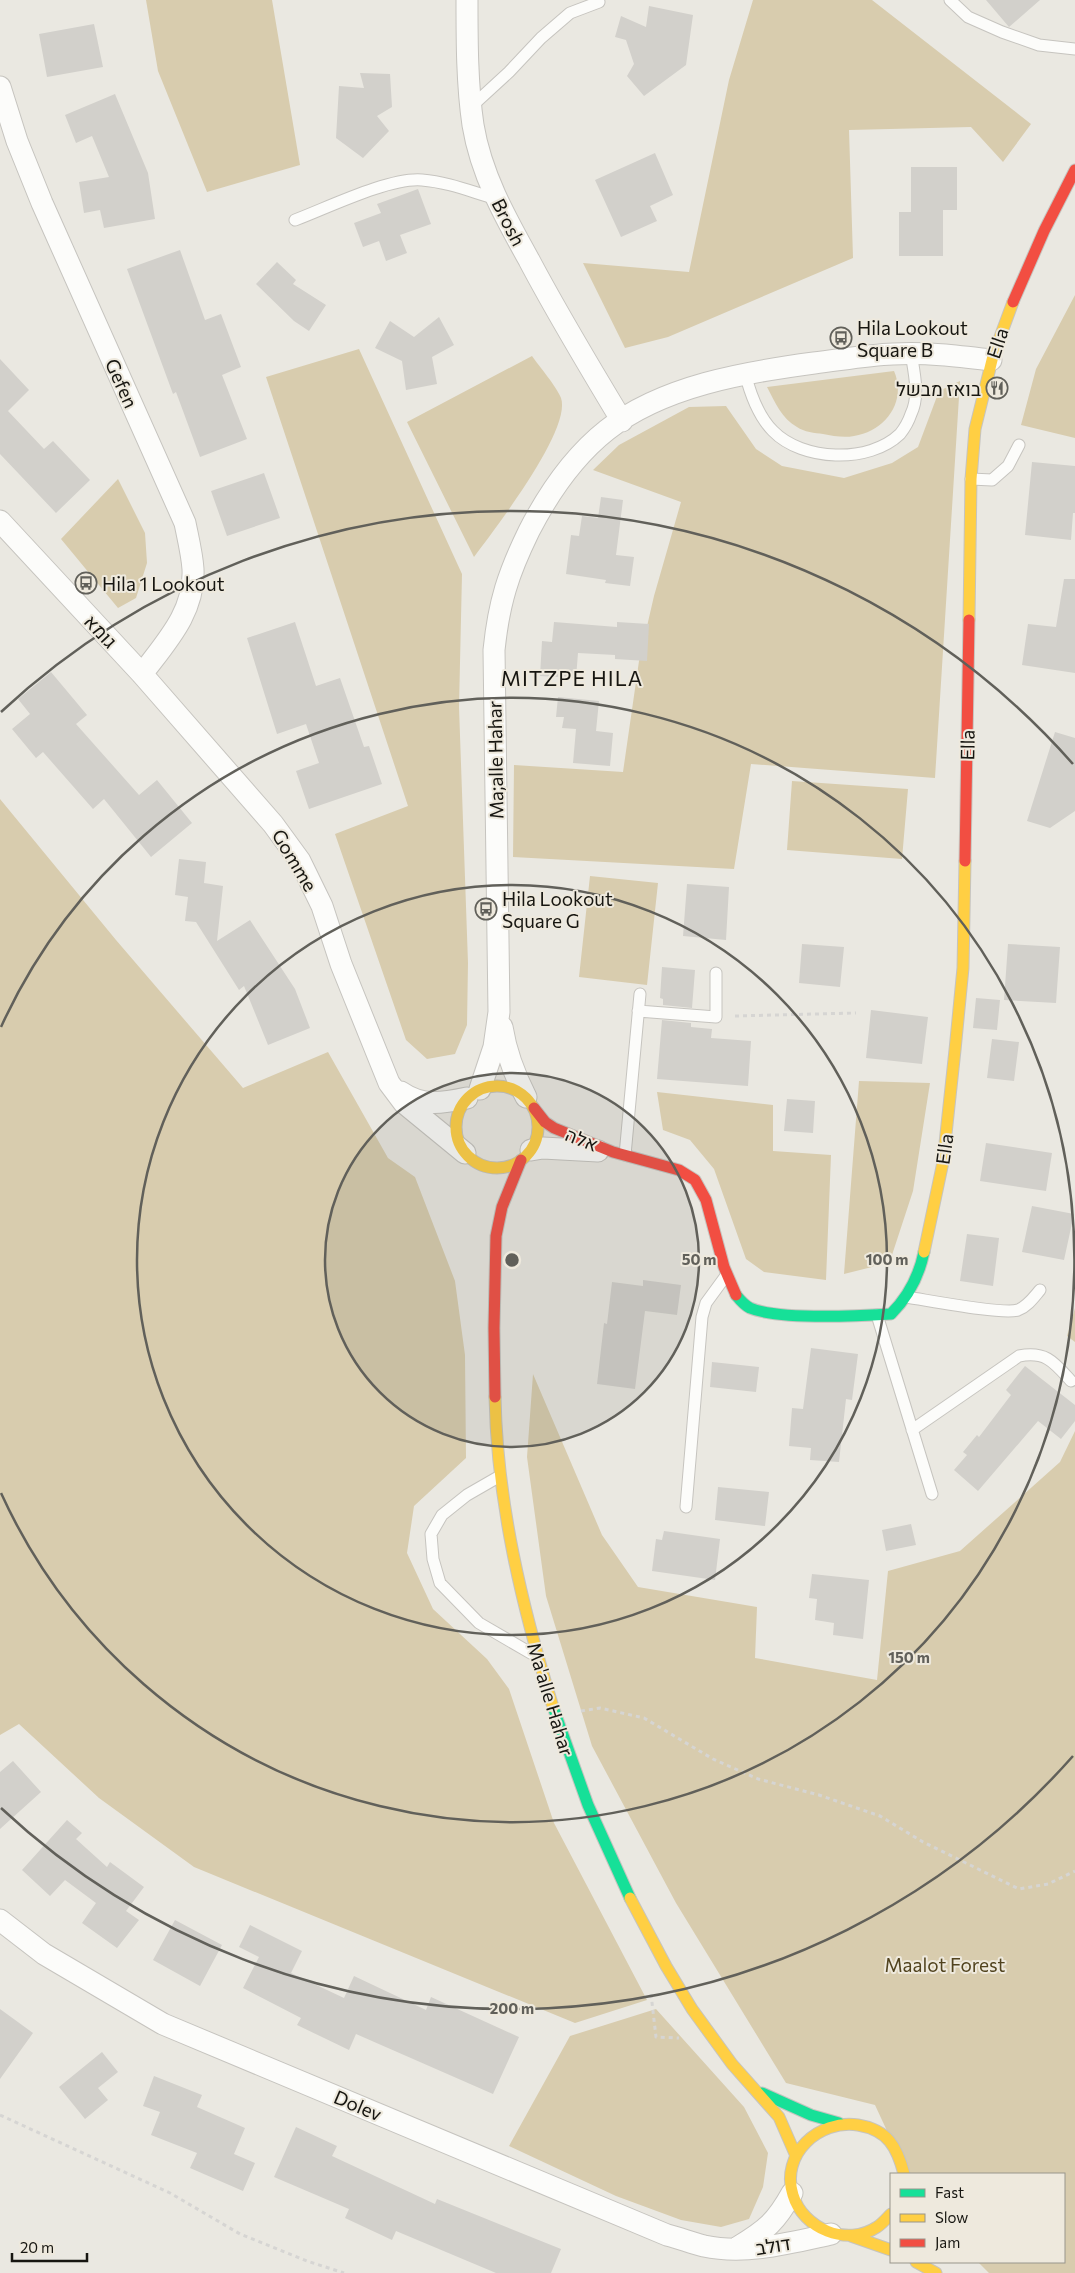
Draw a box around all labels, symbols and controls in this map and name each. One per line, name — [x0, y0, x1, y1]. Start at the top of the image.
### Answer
street label: Brosh — [487, 194, 531, 250]
place label: Hila Lookout Square B — [857, 316, 968, 361]
street label: Ella — [981, 325, 1013, 361]
bus stop icon: Hila Lookout Square B — [829, 326, 853, 350]
street label: Gefen — [101, 355, 143, 411]
restaurant icon: בואז מבשל — [985, 376, 1009, 400]
place label: בואז מבשל — [896, 377, 981, 400]
bus stop icon: Hila 1 Lookout — [74, 571, 98, 595]
place label: Hila 1 Lookout — [102, 572, 225, 595]
street label: גומא — [80, 610, 122, 652]
district label: MITZPE HILA — [501, 665, 643, 690]
street label: Ma;alle Hahar — [482, 700, 508, 819]
street label: Ella — [955, 729, 979, 761]
street label: Gomme — [268, 825, 322, 895]
place label: Hila Lookout Square G — [502, 887, 613, 932]
bus stop icon: Hila Lookout Square G — [474, 897, 498, 921]
street label: אלה — [562, 1122, 602, 1156]
street label: Ella — [930, 1132, 958, 1166]
text: 50 m — [682, 1250, 716, 1268]
text: 100 m — [866, 1250, 908, 1268]
centre of rings — [503, 1251, 521, 1269]
street label: Ma'alle Hahar — [523, 1639, 579, 1759]
text: 150 m — [888, 1648, 930, 1666]
park label: Maalot Forest — [885, 1953, 1006, 1976]
text: 200 m — [490, 1999, 534, 2017]
street label: Dolev — [331, 2085, 386, 2125]
legend — [890, 2173, 1065, 2263]
text: Fast — [935, 2183, 964, 2201]
text: Slow — [935, 2208, 968, 2226]
scale bar — [12, 2230, 88, 2262]
street label: דולב — [754, 2231, 792, 2259]
text: Jam — [935, 2233, 960, 2251]
text: 20 m — [20, 2238, 54, 2256]

